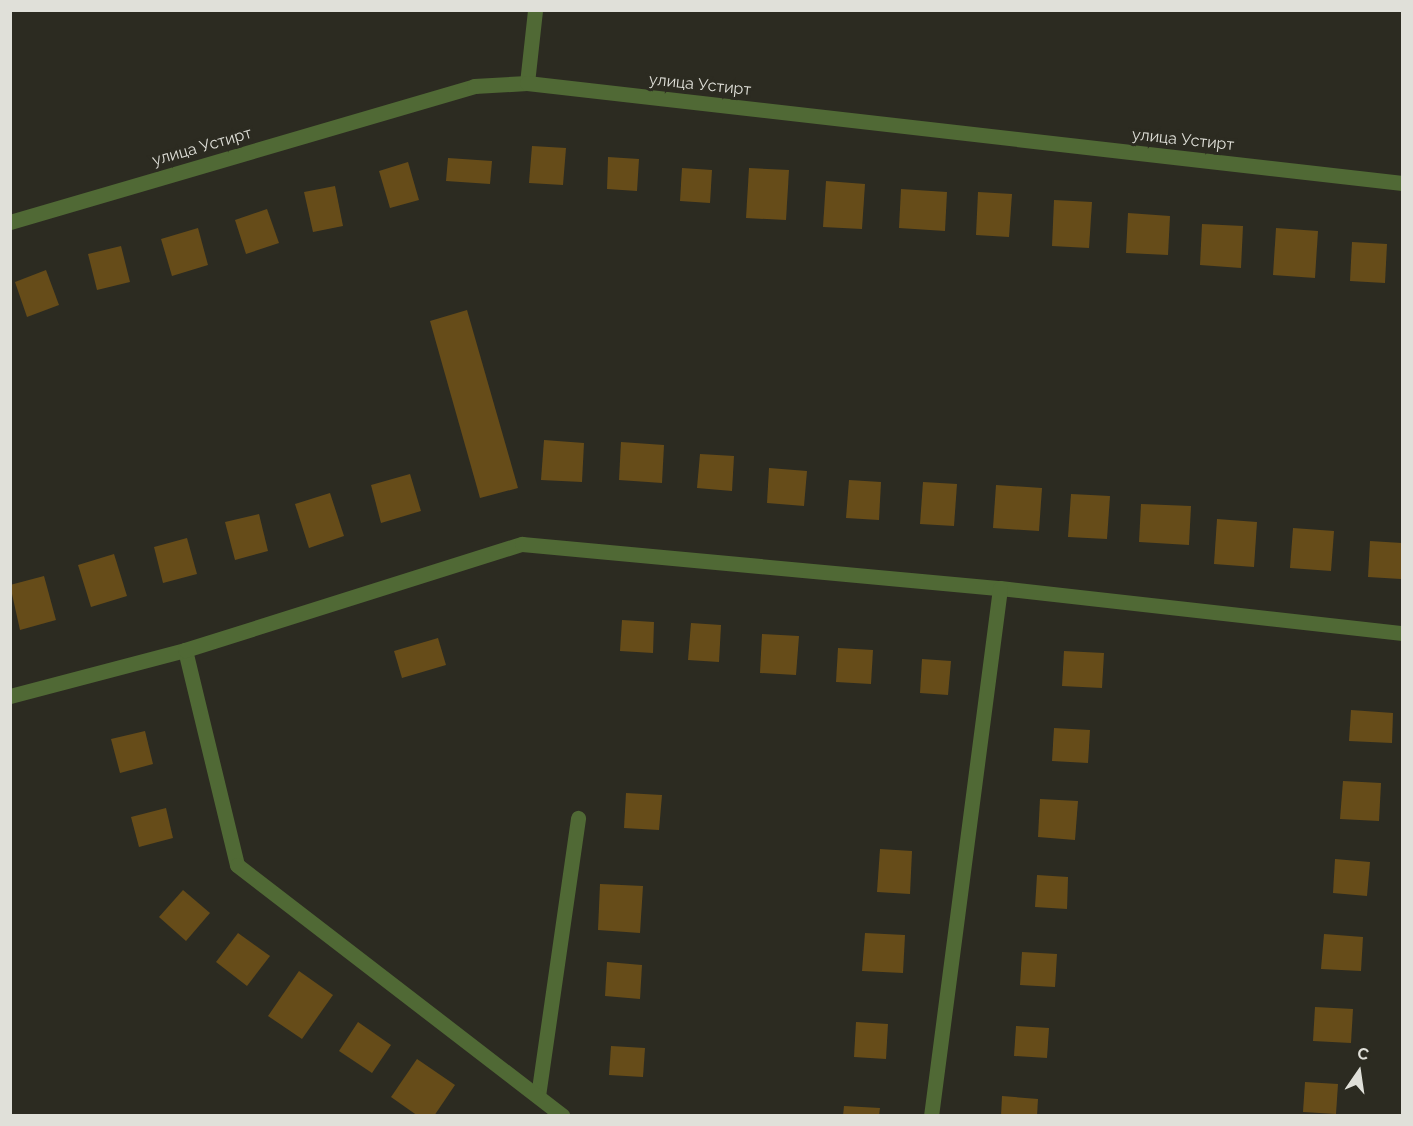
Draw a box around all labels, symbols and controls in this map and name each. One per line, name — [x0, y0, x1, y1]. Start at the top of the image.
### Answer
street label: улица Устирт — [648, 70, 752, 100]
street label: улица Устирт — [150, 124, 254, 170]
street label: улица Устирт — [1131, 125, 1235, 155]
north arrow — [1329, 1042, 1389, 1102]
text: С — [1356, 1043, 1371, 1064]

